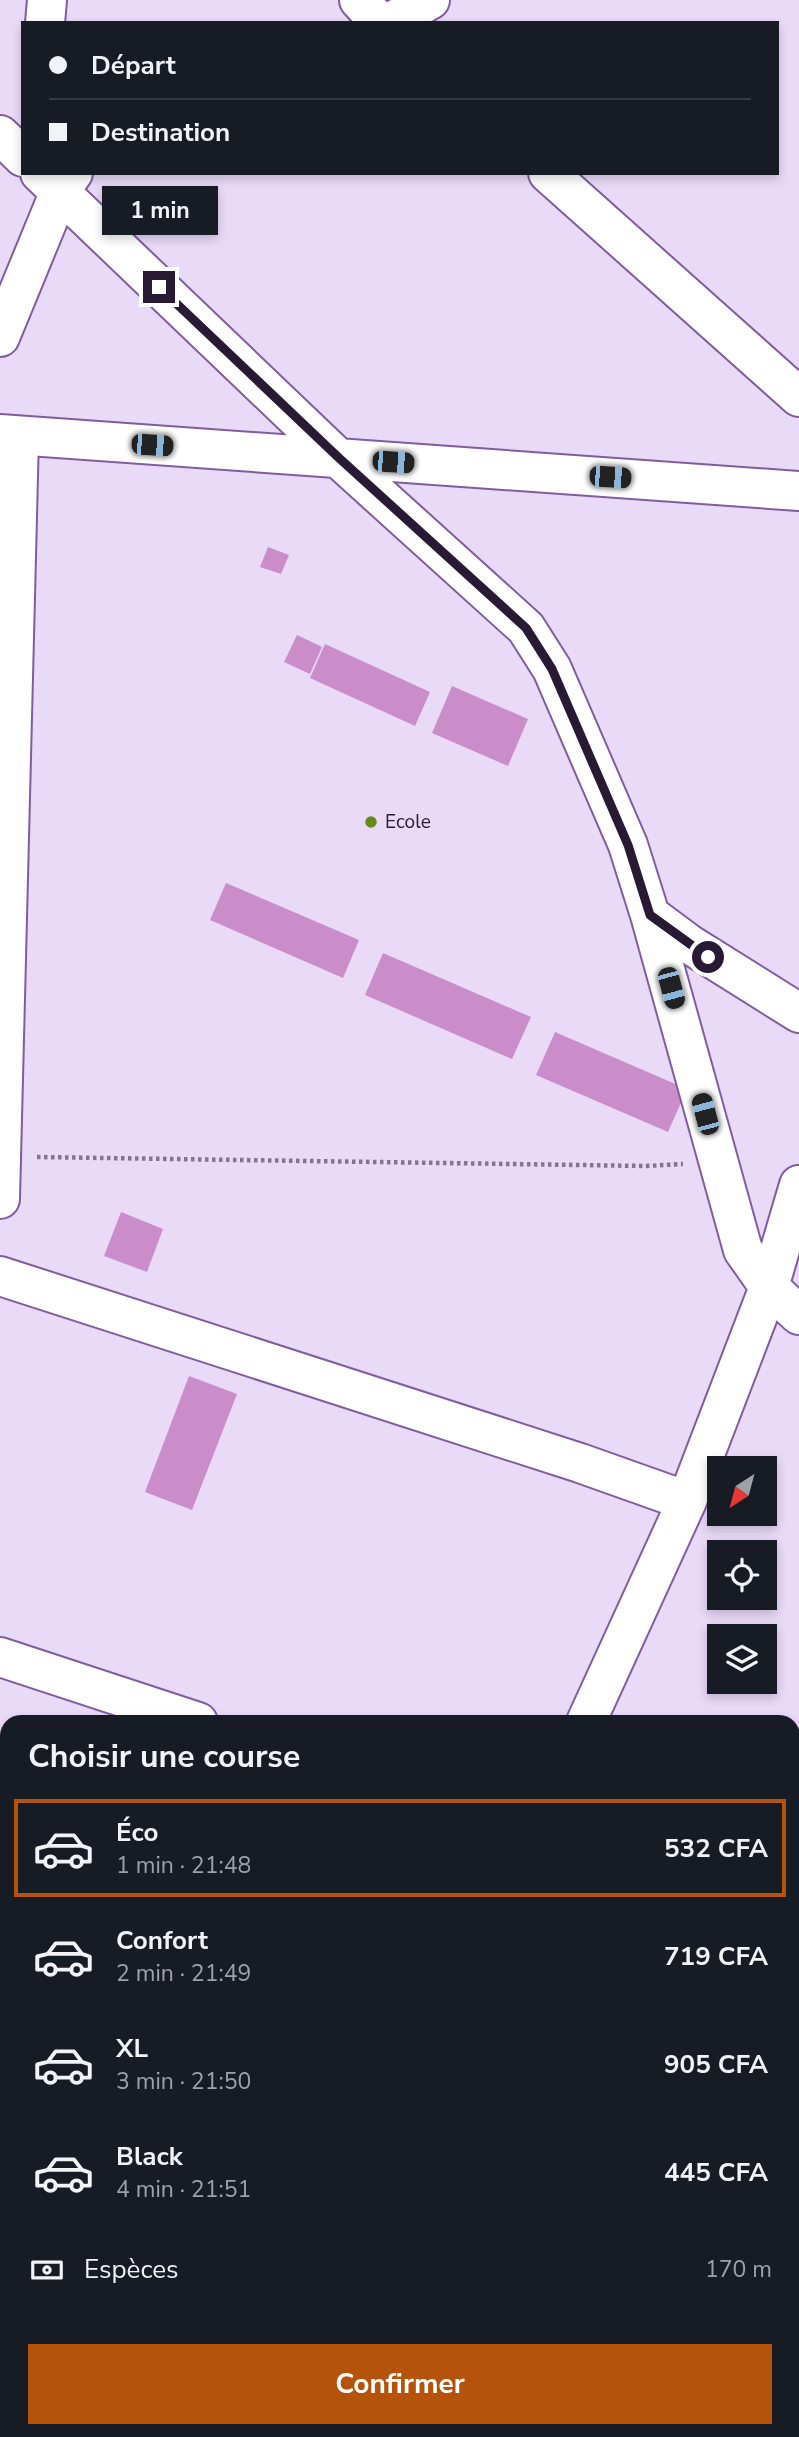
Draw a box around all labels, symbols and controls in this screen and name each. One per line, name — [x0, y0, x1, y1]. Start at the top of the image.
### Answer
text: Départ — [91, 48, 176, 83]
text: Destination — [91, 115, 230, 150]
callout: 1 min — [101, 186, 217, 234]
text: 1 min — [130, 195, 190, 226]
route end — [143, 271, 175, 303]
car — [131, 433, 174, 457]
car — [372, 450, 415, 474]
car — [589, 465, 632, 489]
place label: Ecole — [385, 809, 431, 835]
marker: Ecole — [363, 814, 379, 830]
route start — [692, 941, 724, 973]
car — [656, 965, 687, 1011]
car — [690, 1091, 721, 1137]
north arrow — [707, 1456, 777, 1526]
map controls — [707, 1456, 777, 1694]
button: locate — [707, 1540, 777, 1610]
button: layers — [707, 1624, 777, 1694]
text: Choisir une course — [28, 1735, 300, 1778]
text: Éco — [116, 1815, 158, 1850]
icon: car — [32, 1817, 95, 1880]
text: 532 CFA — [664, 1831, 768, 1866]
text: 1 min · 21:48 — [116, 1850, 251, 1881]
text: Confort — [116, 1923, 208, 1958]
icon: car — [32, 1925, 95, 1988]
text: 719 CFA — [664, 1939, 768, 1974]
text: 2 min · 21:49 — [116, 1958, 251, 1989]
text: XL — [116, 2031, 148, 2066]
icon: car — [32, 2033, 95, 2096]
text: 905 CFA — [664, 2047, 768, 2082]
text: 3 min · 21:50 — [116, 2066, 251, 2097]
text: Black — [116, 2139, 183, 2174]
icon: car — [32, 2141, 95, 2204]
text: 445 CFA — [664, 2155, 768, 2190]
text: 4 min · 21:51 — [116, 2174, 251, 2205]
icon: cash — [28, 2251, 66, 2289]
text: Espèces — [84, 2252, 179, 2287]
text: 170 m — [705, 2254, 772, 2285]
button: Confirmer — [28, 2344, 772, 2424]

